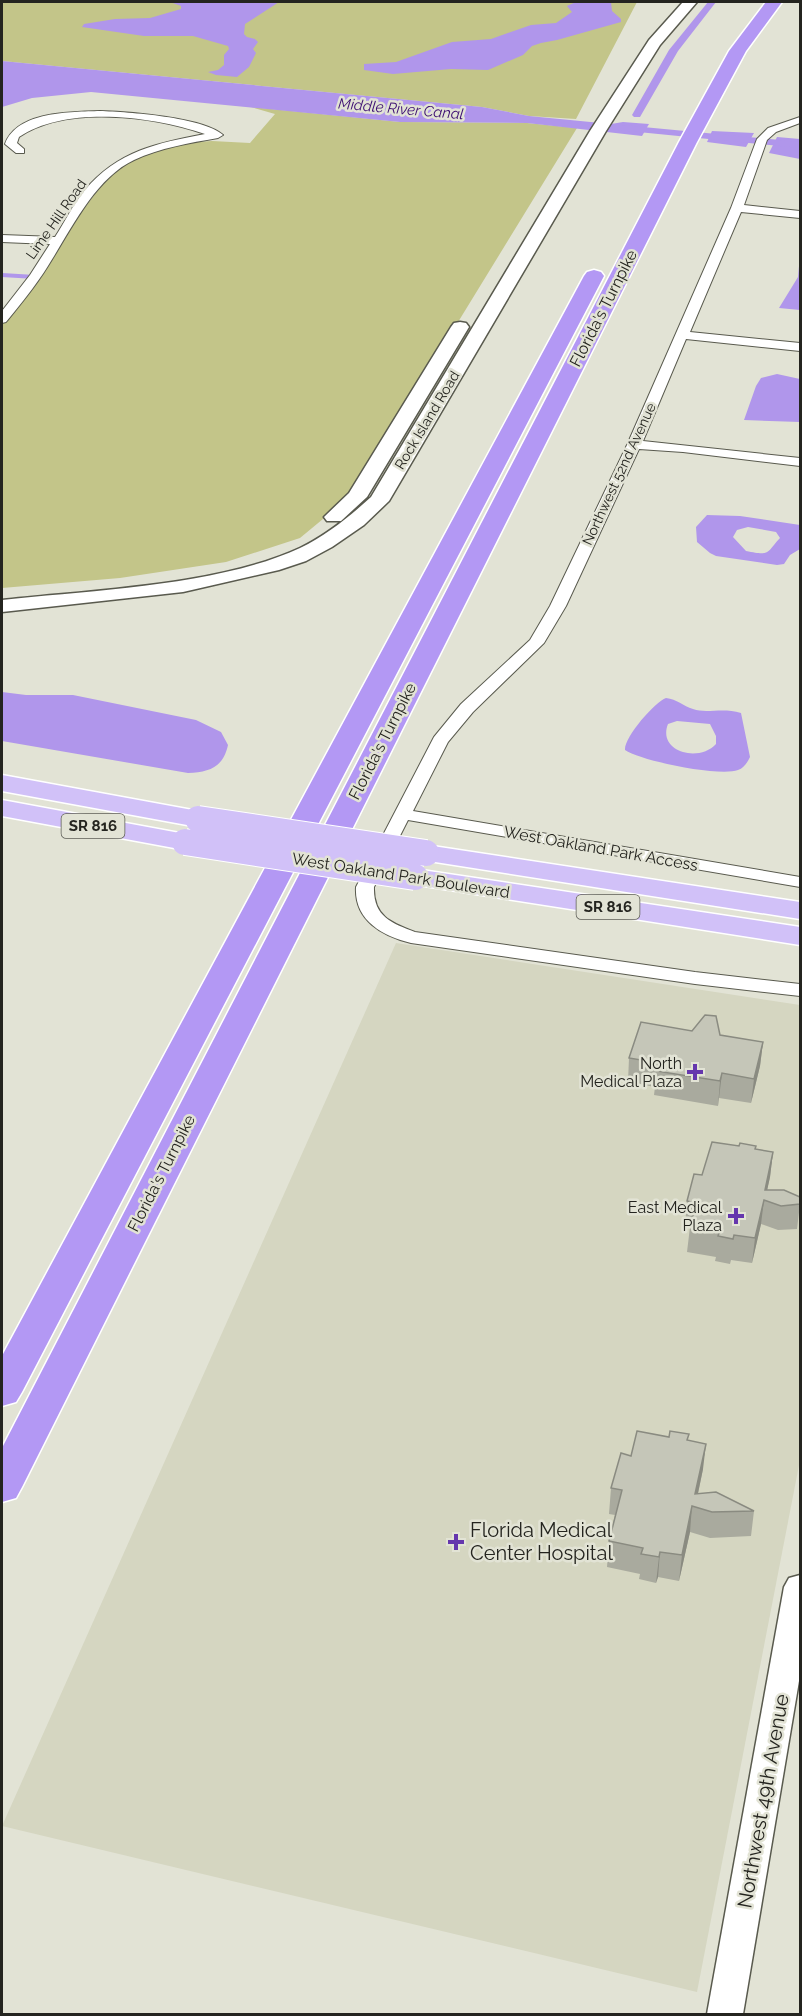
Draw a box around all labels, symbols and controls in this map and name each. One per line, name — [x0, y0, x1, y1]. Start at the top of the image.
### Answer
water label: Middle River Canal — [338, 95, 465, 123]
street label: Lime Hill Road — [23, 176, 89, 262]
street label: Florida's Turnpike — [566, 247, 641, 370]
street label: Rock Island Road — [391, 368, 463, 472]
street label: Northwest 52nd Avenue — [579, 400, 659, 548]
street label: Florida's Turnpike — [345, 680, 420, 803]
road number: SR 816 — [62, 814, 124, 838]
street label: West Oakland Park Access — [502, 822, 700, 875]
street label: West Oakland Park Boulevard — [291, 849, 511, 902]
road number: SR 816 — [576, 895, 640, 919]
place label: North Medical Plaza — [580, 1054, 682, 1091]
marker: North Medical Plaza — [686, 1063, 704, 1081]
street label: Florida's Turnpike — [124, 1112, 199, 1235]
place label: East Medical Plaza — [628, 1198, 723, 1235]
marker: East Medical Plaza — [727, 1207, 745, 1225]
place label: Florida Medical Center Hospital — [470, 1518, 613, 1565]
marker: Florida Medical Center Hospital — [447, 1533, 465, 1551]
street label: Northwest 49th Avenue — [732, 1692, 794, 1910]

